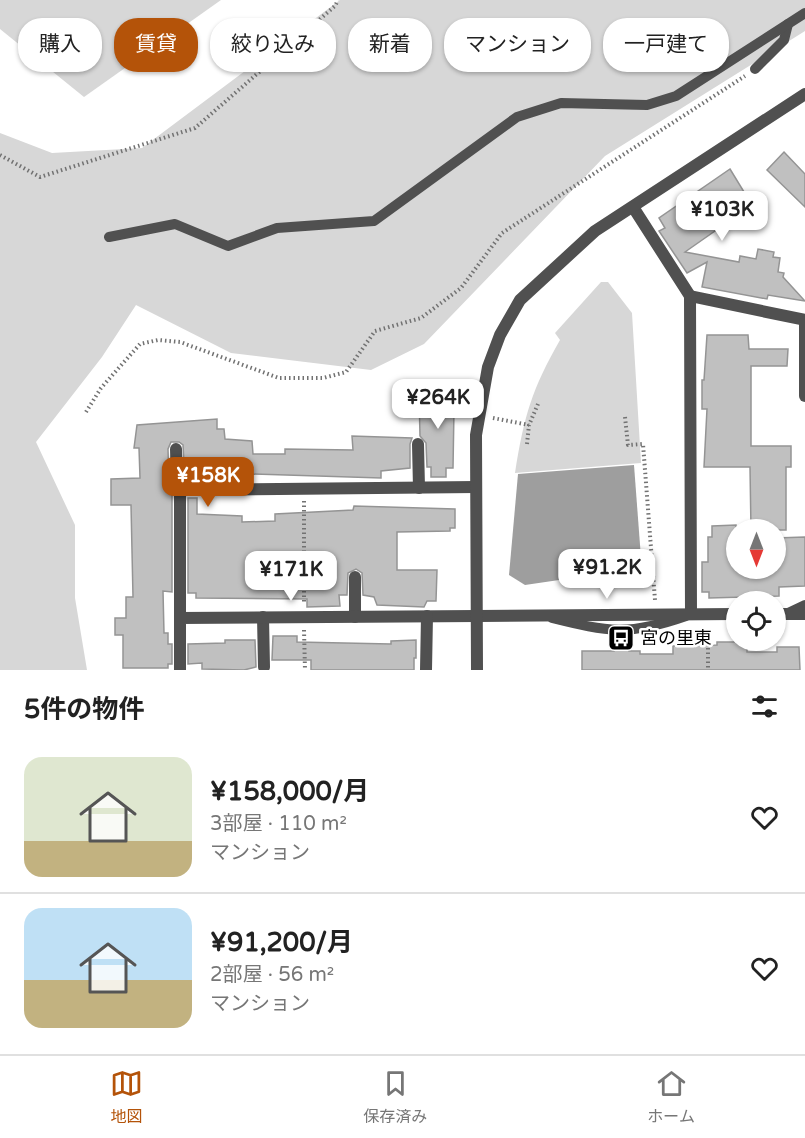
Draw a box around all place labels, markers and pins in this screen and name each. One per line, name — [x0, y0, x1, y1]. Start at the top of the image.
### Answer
pin: ¥103K — [680, 191, 764, 242]
pin: ¥264K — [396, 379, 480, 430]
pin: ¥158K — [166, 457, 250, 508]
pin: ¥91.2K — [558, 549, 656, 600]
pin: ¥171K — [249, 551, 333, 602]
bus stop icon: 宮の里東 — [606, 623, 636, 653]
place label: 宮の里東 — [640, 627, 712, 649]

